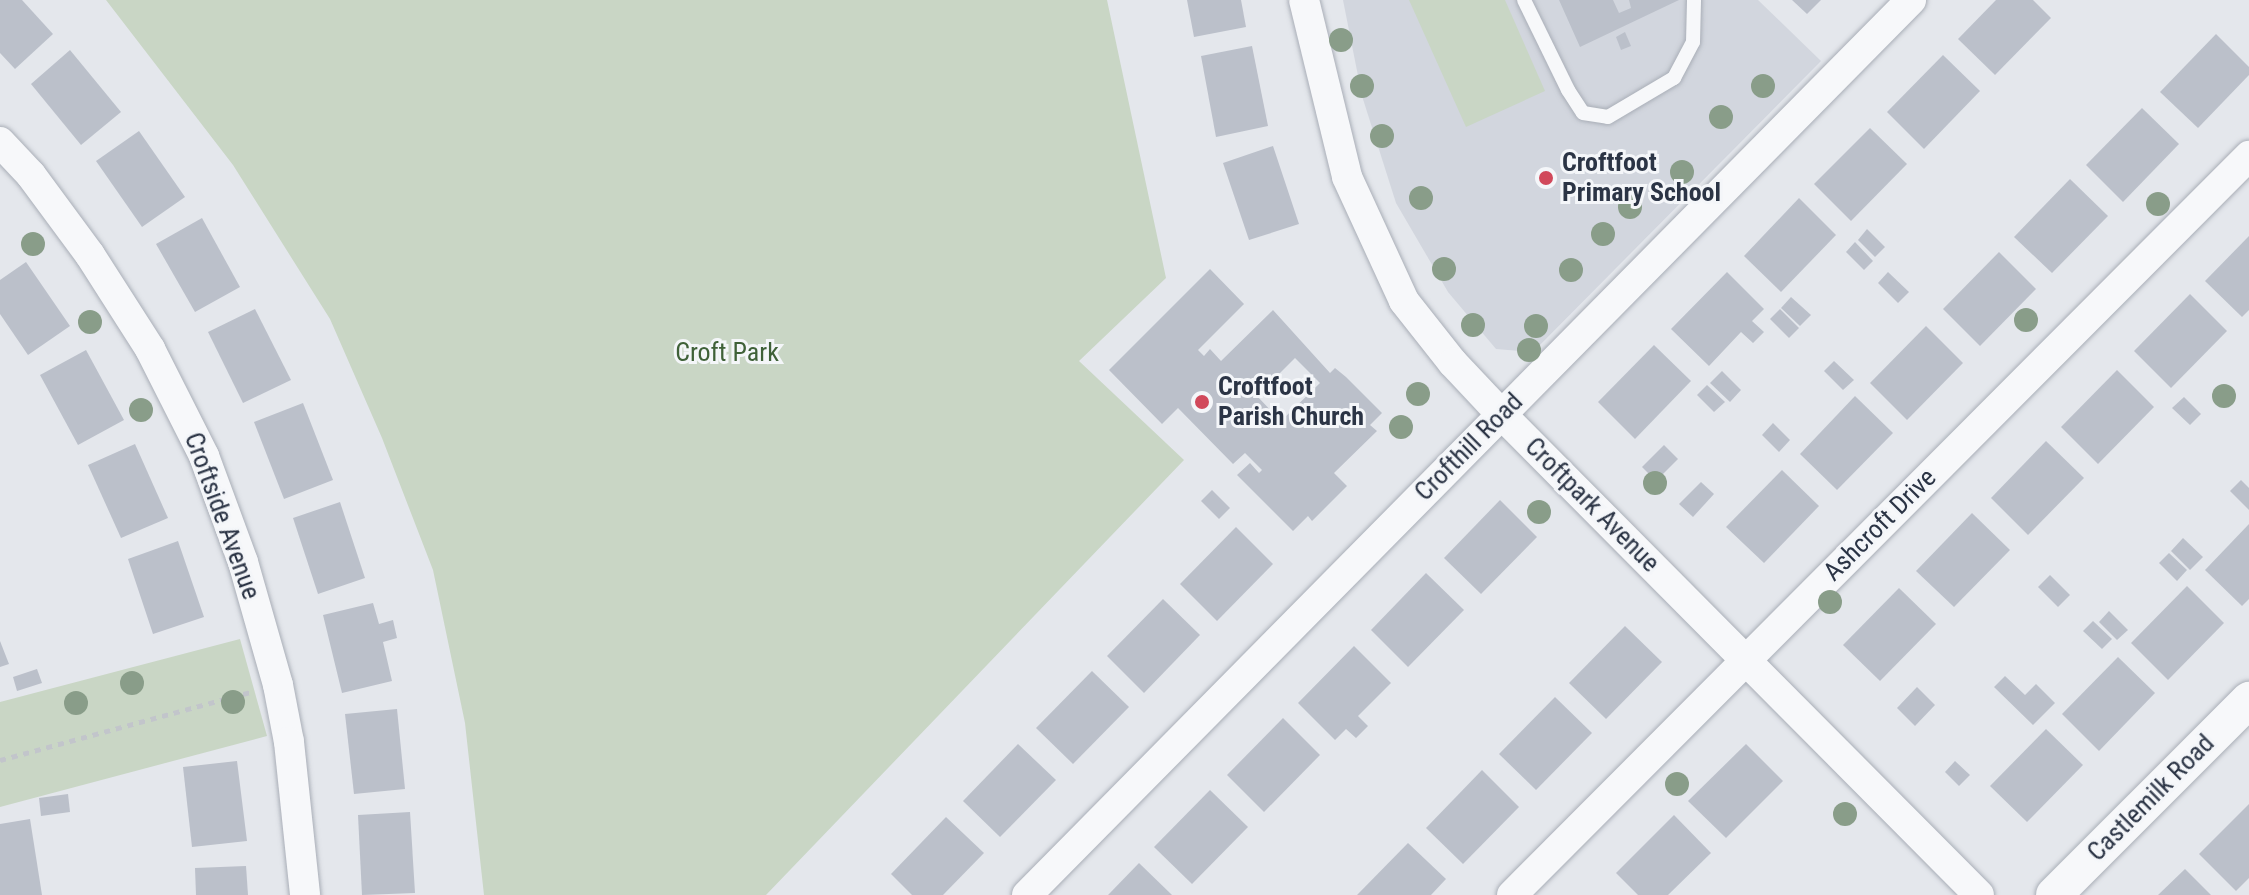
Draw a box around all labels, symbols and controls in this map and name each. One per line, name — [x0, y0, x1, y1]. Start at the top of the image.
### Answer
place label: Croftfoot Primary School — [1562, 147, 1721, 208]
marker: Croftfoot Primary School — [1537, 169, 1555, 187]
park label: Croft Park — [675, 337, 779, 369]
place label: Croftfoot Parish Church — [1218, 371, 1364, 432]
street label: Crofthill Road — [1408, 386, 1530, 508]
marker: Croftfoot Parish Church — [1193, 393, 1211, 411]
street label: Croftside Avenue — [177, 428, 267, 604]
street label: Croftpark Avenue — [1518, 431, 1666, 579]
street label: Ashcroft Drive — [1817, 462, 1943, 588]
street label: Castlemilk Road — [2081, 728, 2221, 868]

